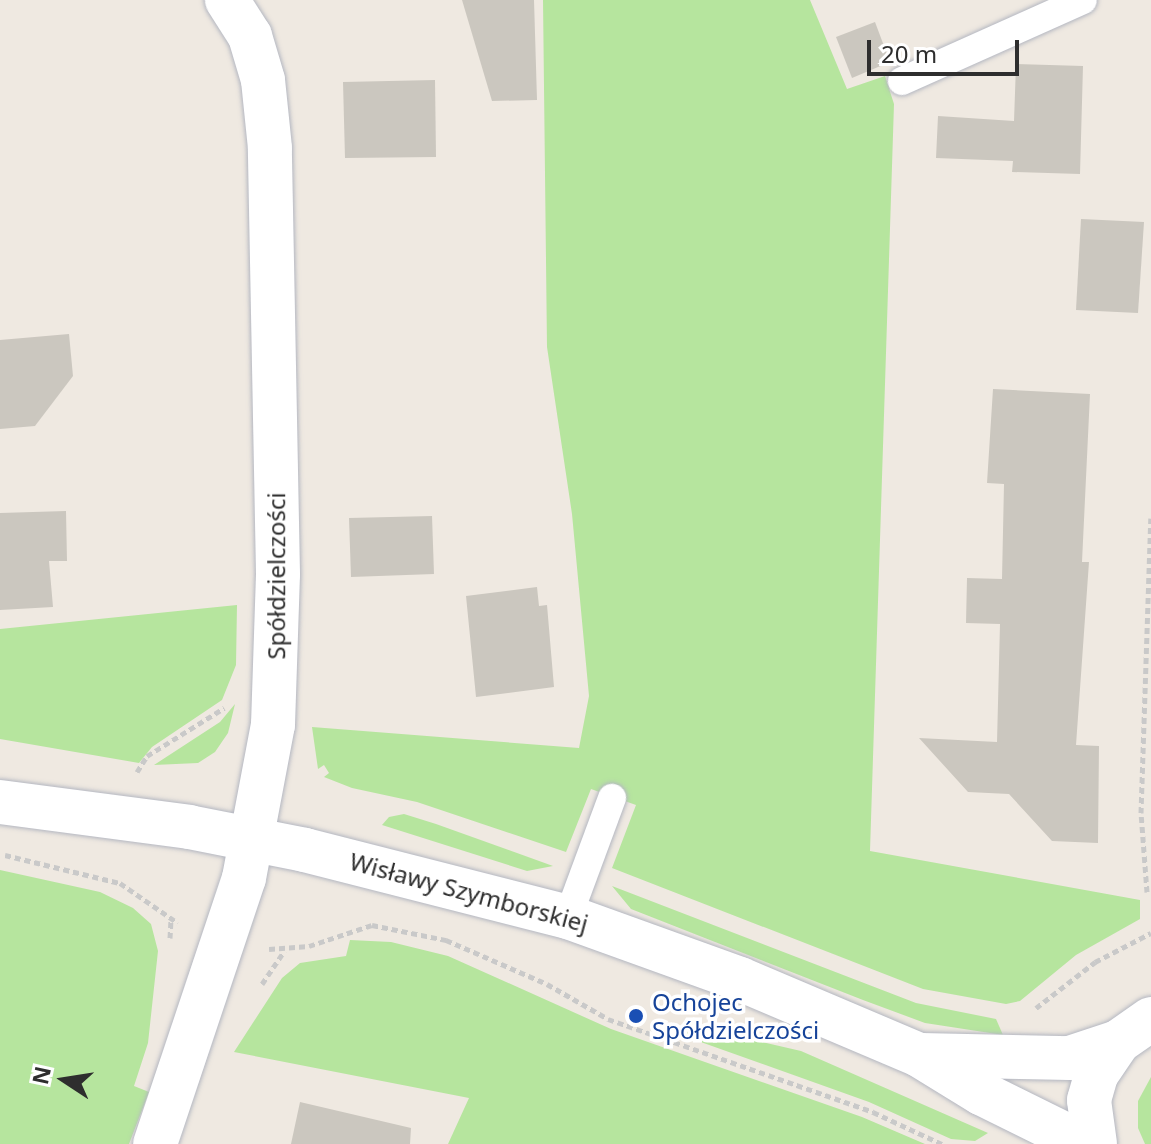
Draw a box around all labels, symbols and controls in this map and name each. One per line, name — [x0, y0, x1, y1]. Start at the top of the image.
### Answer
scale bar — [871, 24, 1023, 74]
text: 20 m — [881, 37, 937, 70]
street label: Spółdzielczości — [262, 492, 290, 660]
street label: Wisławy Szymborskiej — [347, 846, 591, 938]
place label: Ochojec Spółdzielczości — [652, 988, 819, 1044]
marker: Ochojec Spółdzielczości — [627, 1007, 645, 1025]
north arrow — [24, 1040, 104, 1120]
text: N — [24, 1063, 57, 1087]

